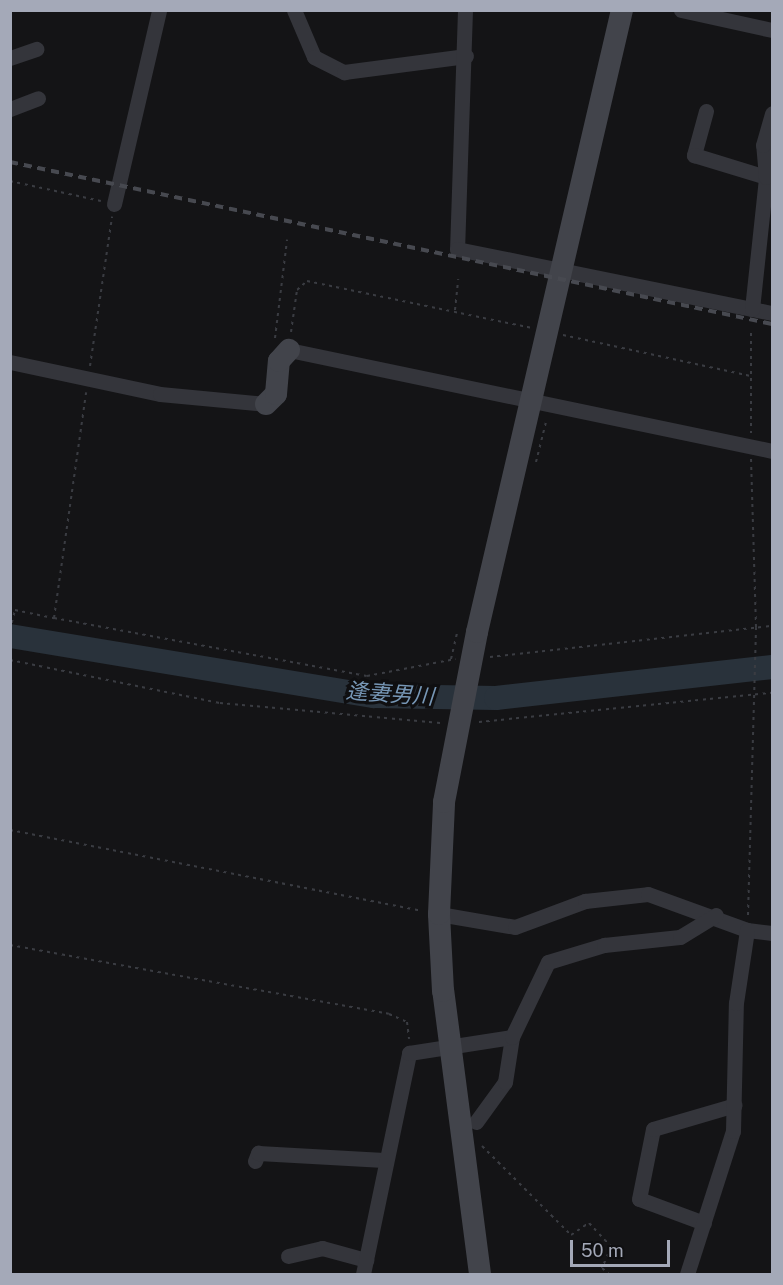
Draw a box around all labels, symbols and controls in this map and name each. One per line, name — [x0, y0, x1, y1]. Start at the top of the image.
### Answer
water label: 逢妻男川 — [345, 678, 435, 710]
scale bar — [573, 1228, 674, 1266]
text: 50 m — [581, 1240, 624, 1261]

